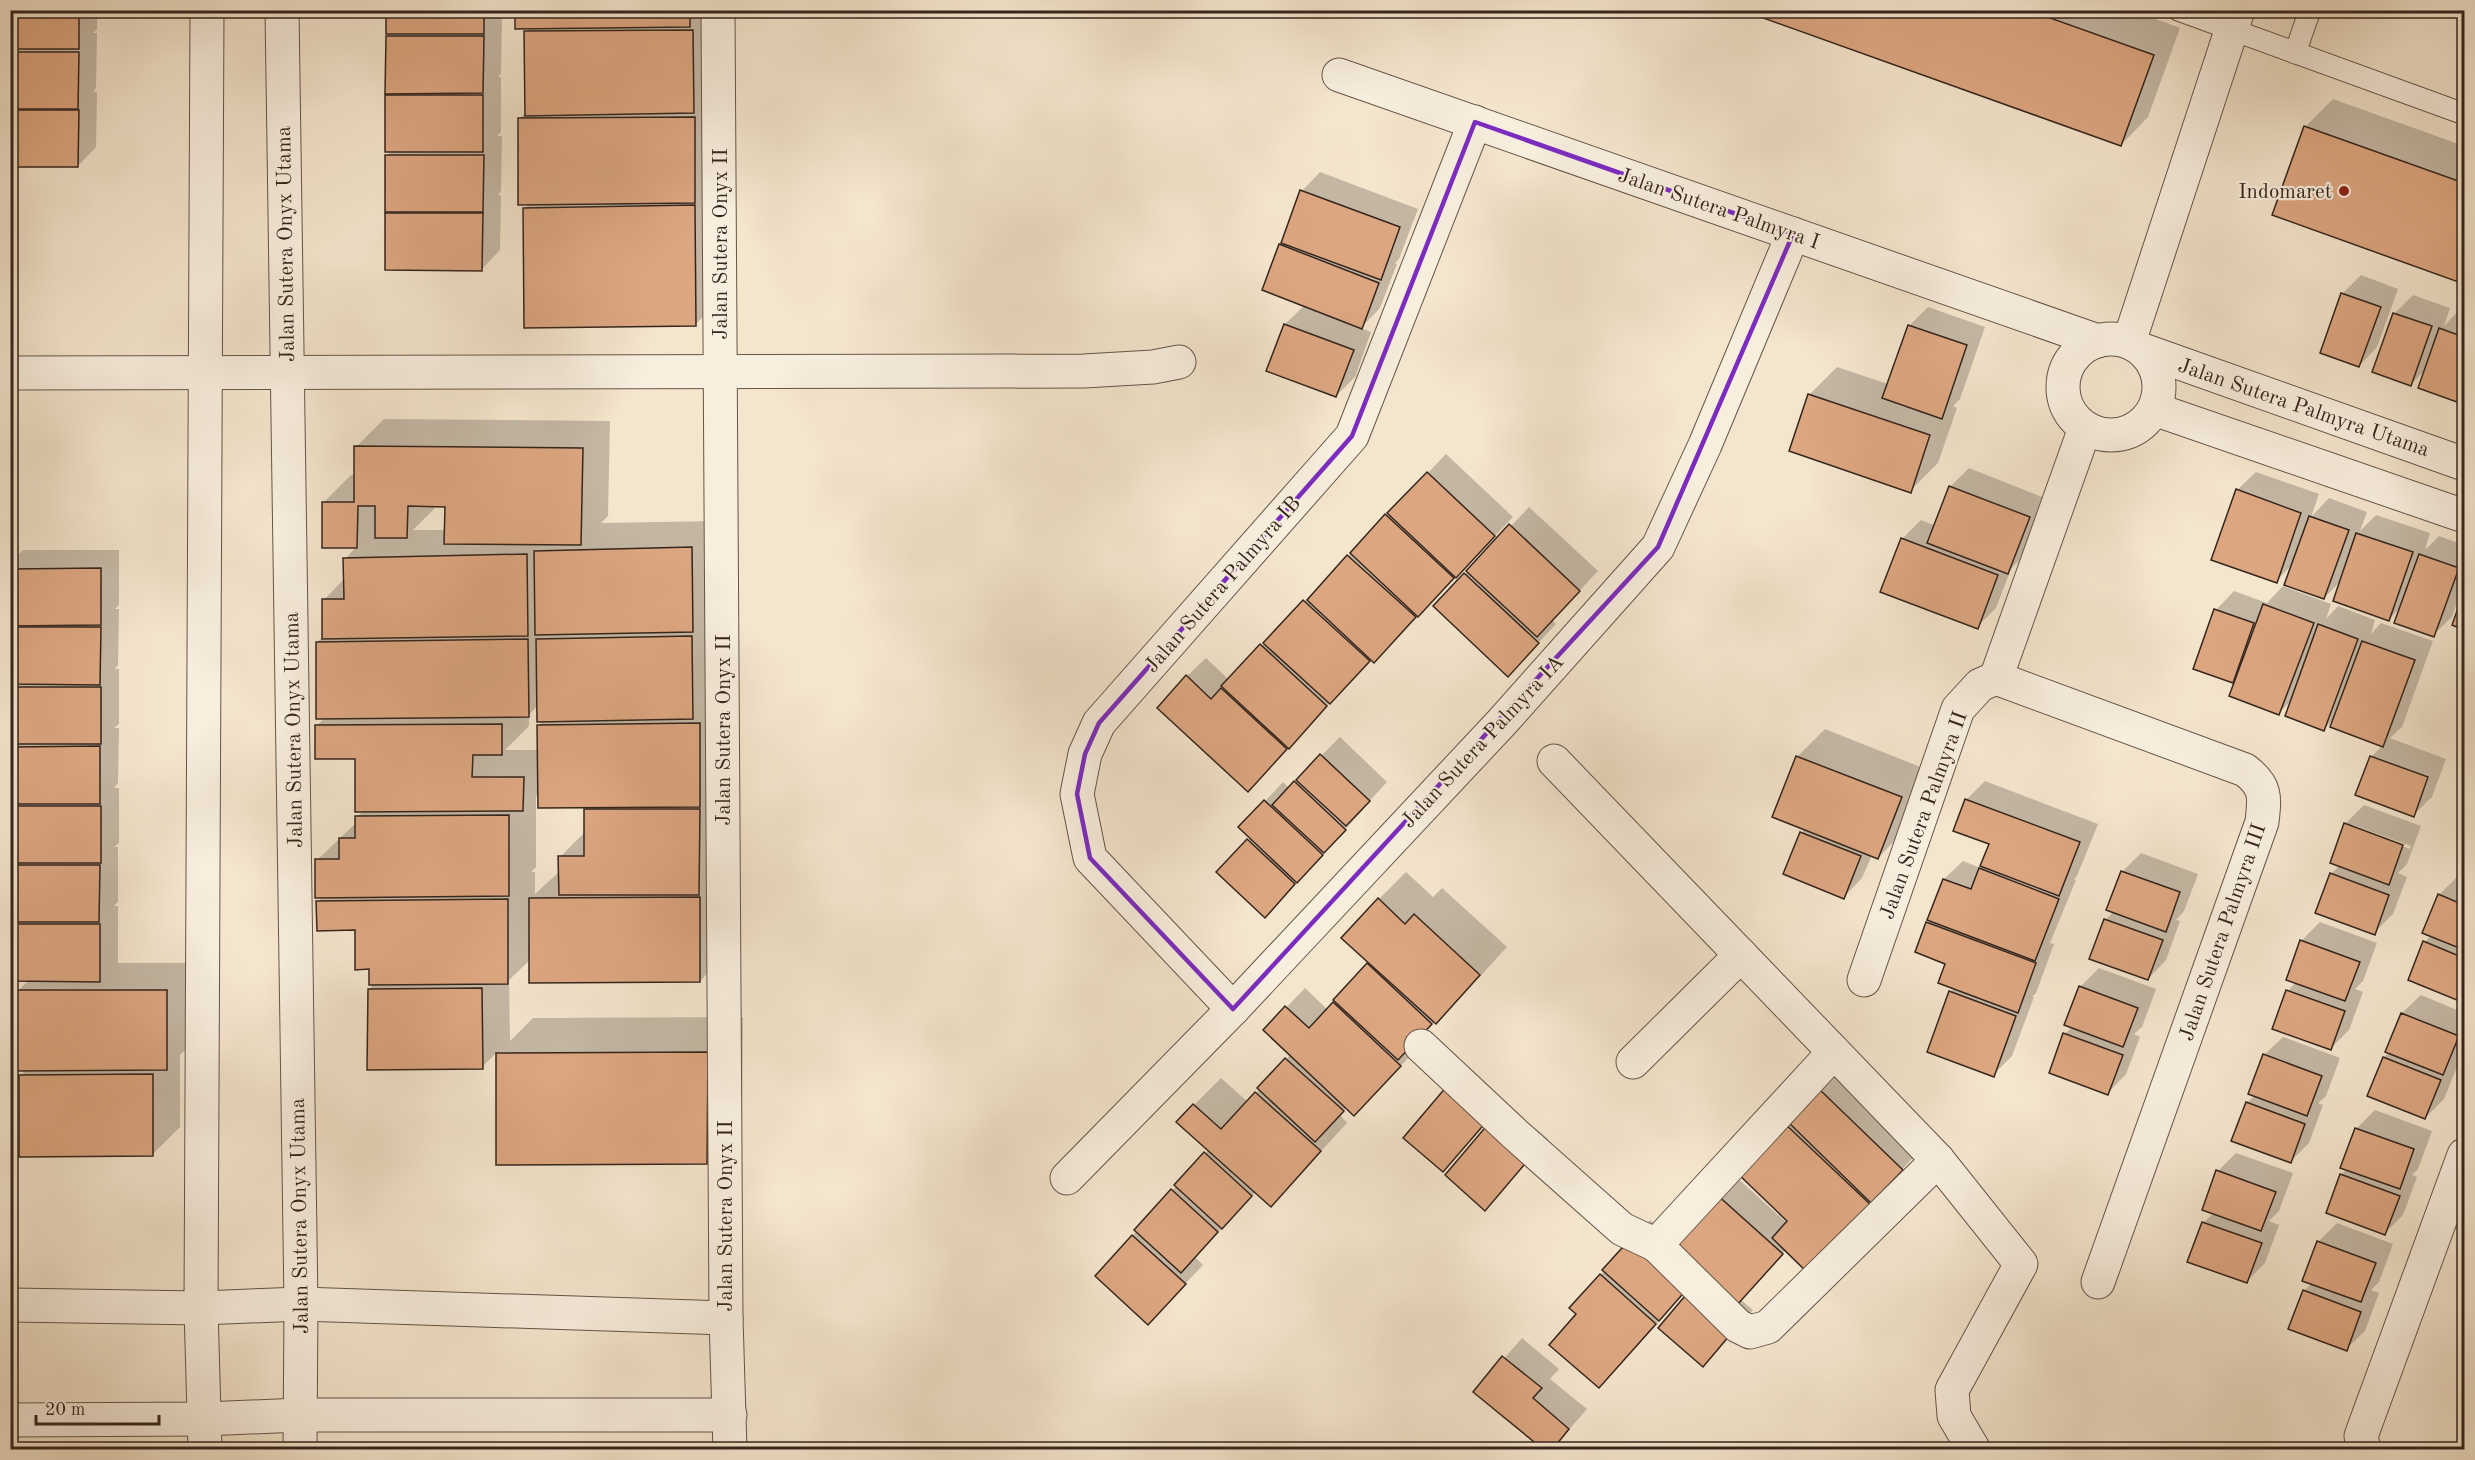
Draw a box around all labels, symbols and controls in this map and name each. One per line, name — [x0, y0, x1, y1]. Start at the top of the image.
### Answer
street label: Jalan Sutera Onyx Utama — [274, 126, 299, 362]
street label: Jalan Sutera Onyx II — [711, 148, 732, 340]
street label: Jalan Sutera Palmyra I — [1615, 165, 1822, 254]
place label: Indomaret — [2238, 182, 2332, 203]
marker: Indomaret — [2337, 184, 2351, 198]
street label: Jalan Sutera Palmyra Utama — [2175, 355, 2432, 461]
street label: Jalan Sutera Palmyra IB — [1141, 493, 1305, 677]
street label: Jalan Sutera Onyx Utama — [282, 612, 307, 848]
street label: Jalan Sutera Onyx II — [714, 634, 735, 826]
street label: Jalan Sutera Palmyra IA — [1398, 652, 1568, 832]
street label: Jalan Sutera Palmyra II — [1877, 709, 1972, 922]
street label: Jalan Sutera Palmyra III — [2176, 821, 2270, 1044]
street label: Jalan Sutera Onyx Utama — [288, 1098, 313, 1334]
street label: Jalan Sutera Onyx II — [716, 1120, 737, 1312]
scale bar — [36, 1388, 159, 1426]
text: 20 m — [45, 1401, 85, 1419]

